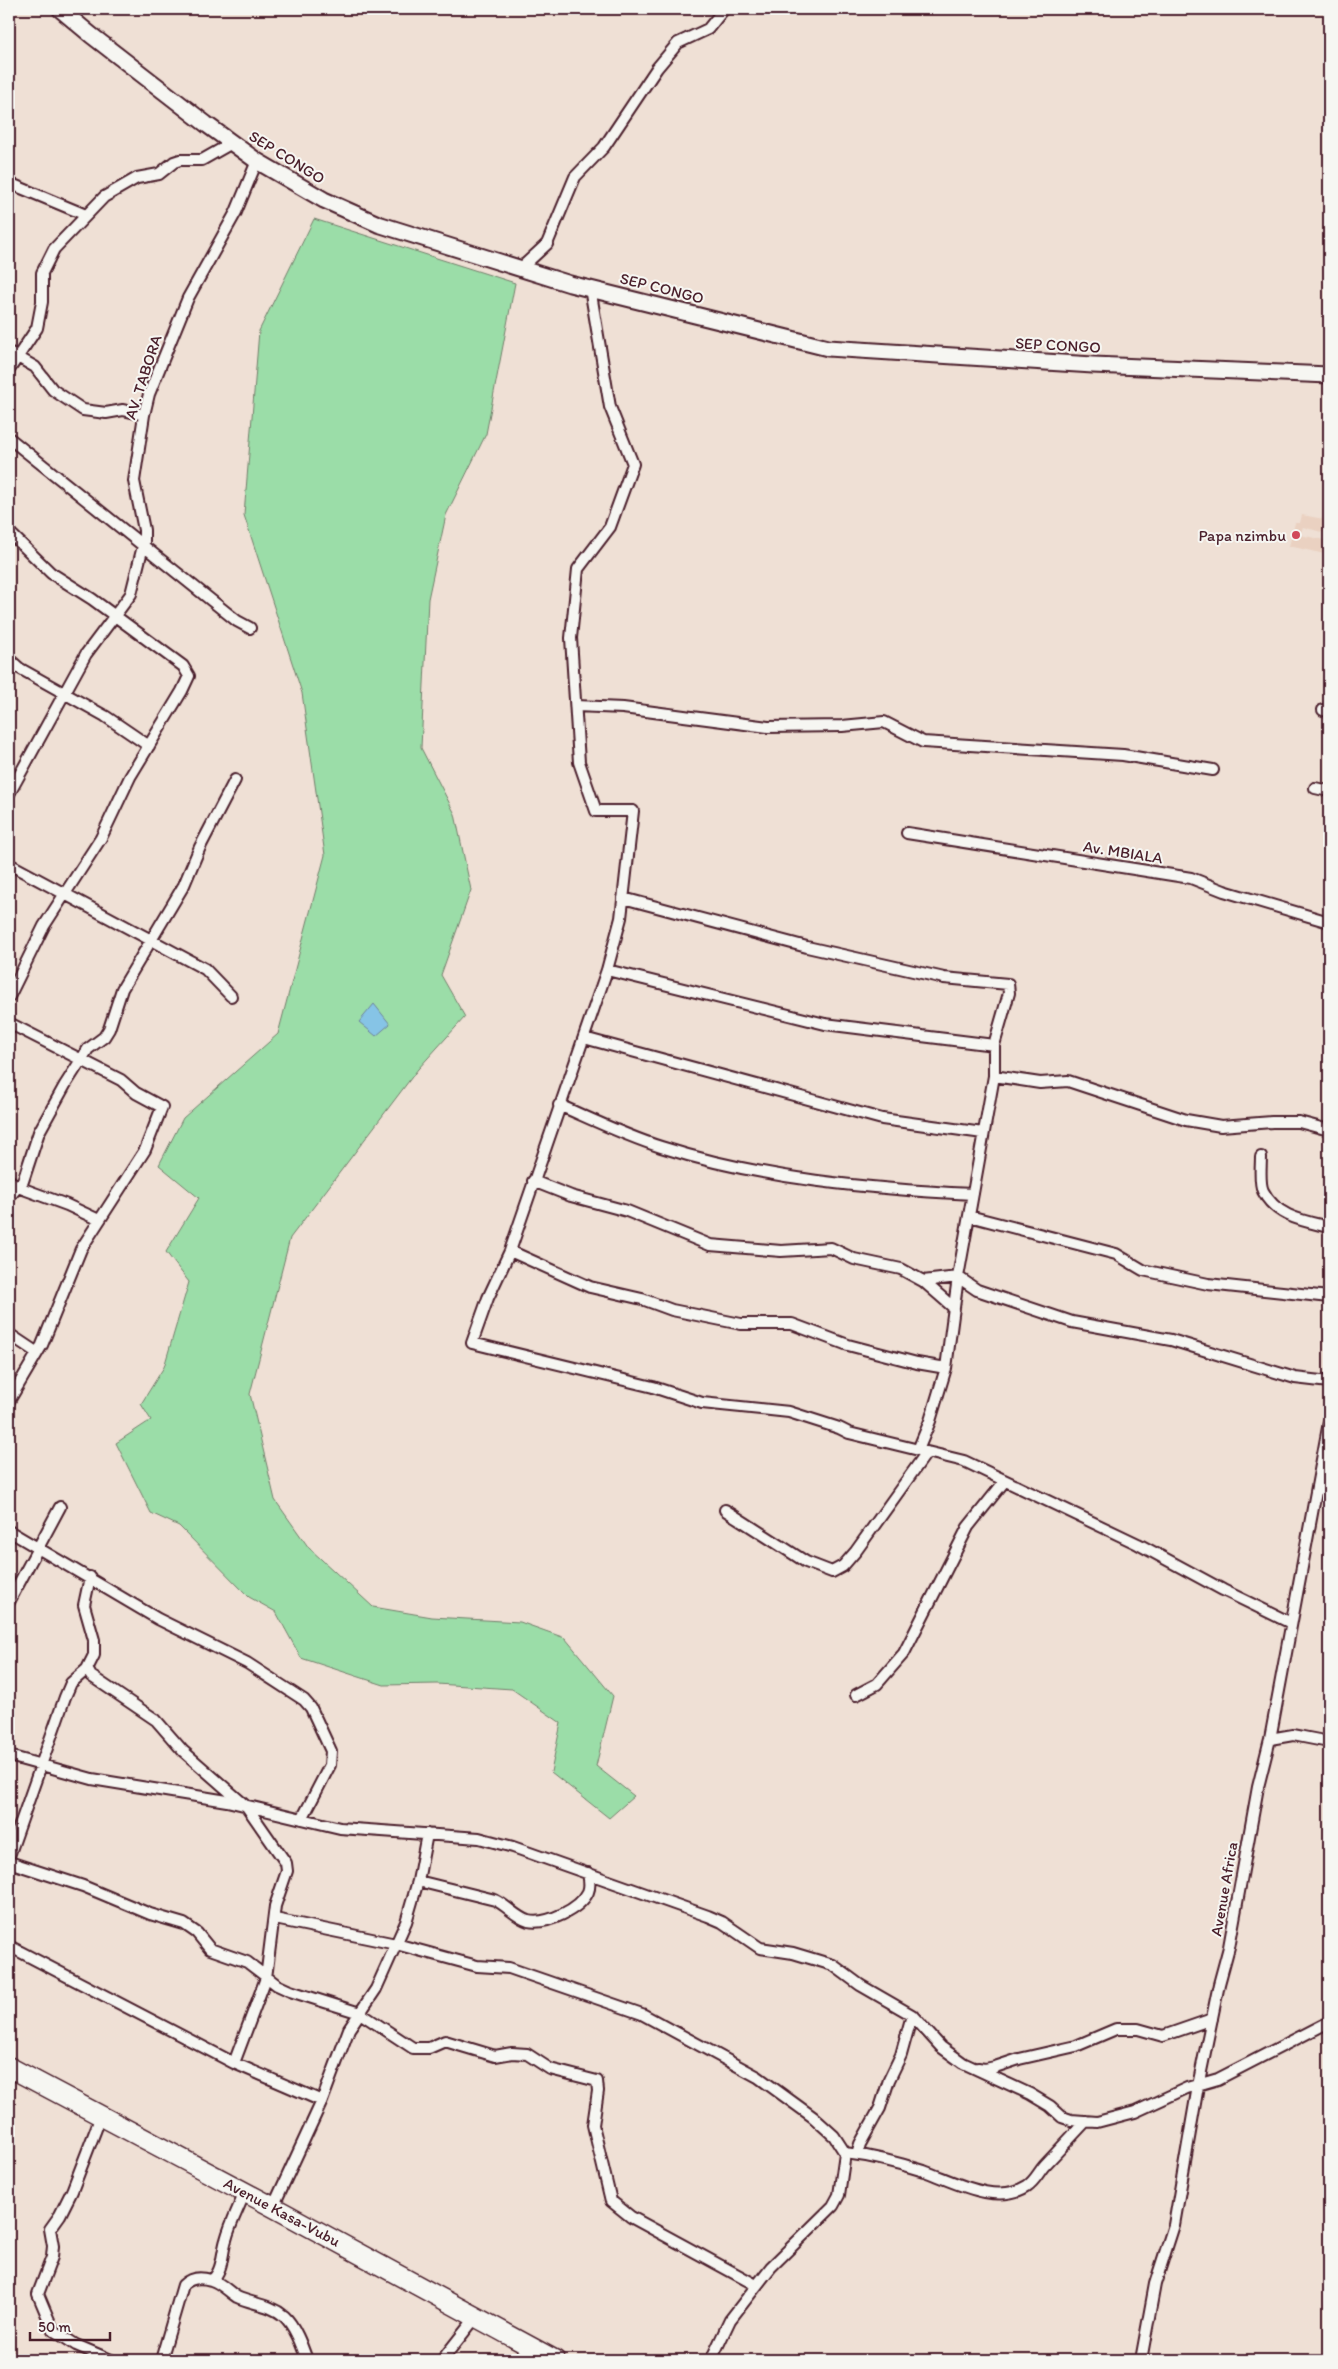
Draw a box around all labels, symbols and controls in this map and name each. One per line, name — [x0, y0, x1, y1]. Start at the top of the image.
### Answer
street label: SEP CONGO — [246, 126, 328, 188]
street label: SEP CONGO — [618, 268, 706, 308]
street label: AV. TABORA — [120, 332, 166, 422]
street label: SEP CONGO — [1015, 333, 1101, 357]
place label: Papa nzimbu — [1198, 526, 1286, 545]
marker: Papa nzimbu — [1290, 529, 1302, 541]
street label: Av. MBIALA — [1082, 836, 1164, 868]
street label: Avenue Africa — [1206, 1840, 1242, 1938]
street label: Avenue Kasa-Vubu — [221, 2173, 344, 2251]
scale bar — [30, 2309, 110, 2341]
text: 50 m — [38, 2318, 71, 2336]

